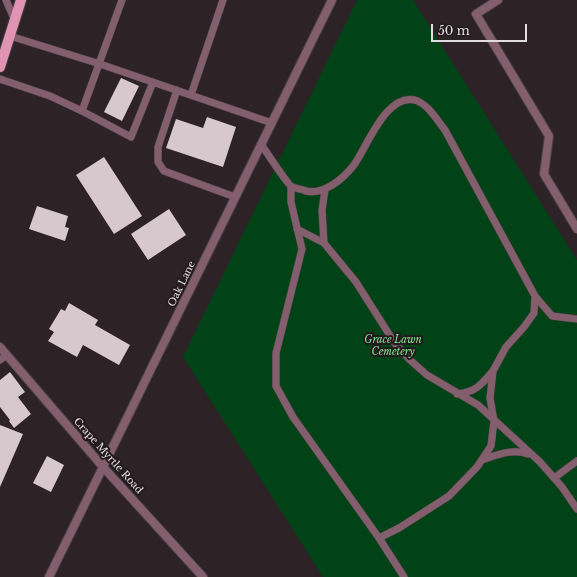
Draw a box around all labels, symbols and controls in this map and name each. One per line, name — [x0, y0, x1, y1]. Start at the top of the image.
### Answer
scale bar — [433, 16, 529, 42]
text: 50 m — [438, 23, 470, 38]
street label: Oak Lane — [166, 259, 198, 309]
park label: Grace Lawn Cemetery — [364, 334, 422, 358]
street label: Crape Myrtle Road — [71, 416, 145, 496]

